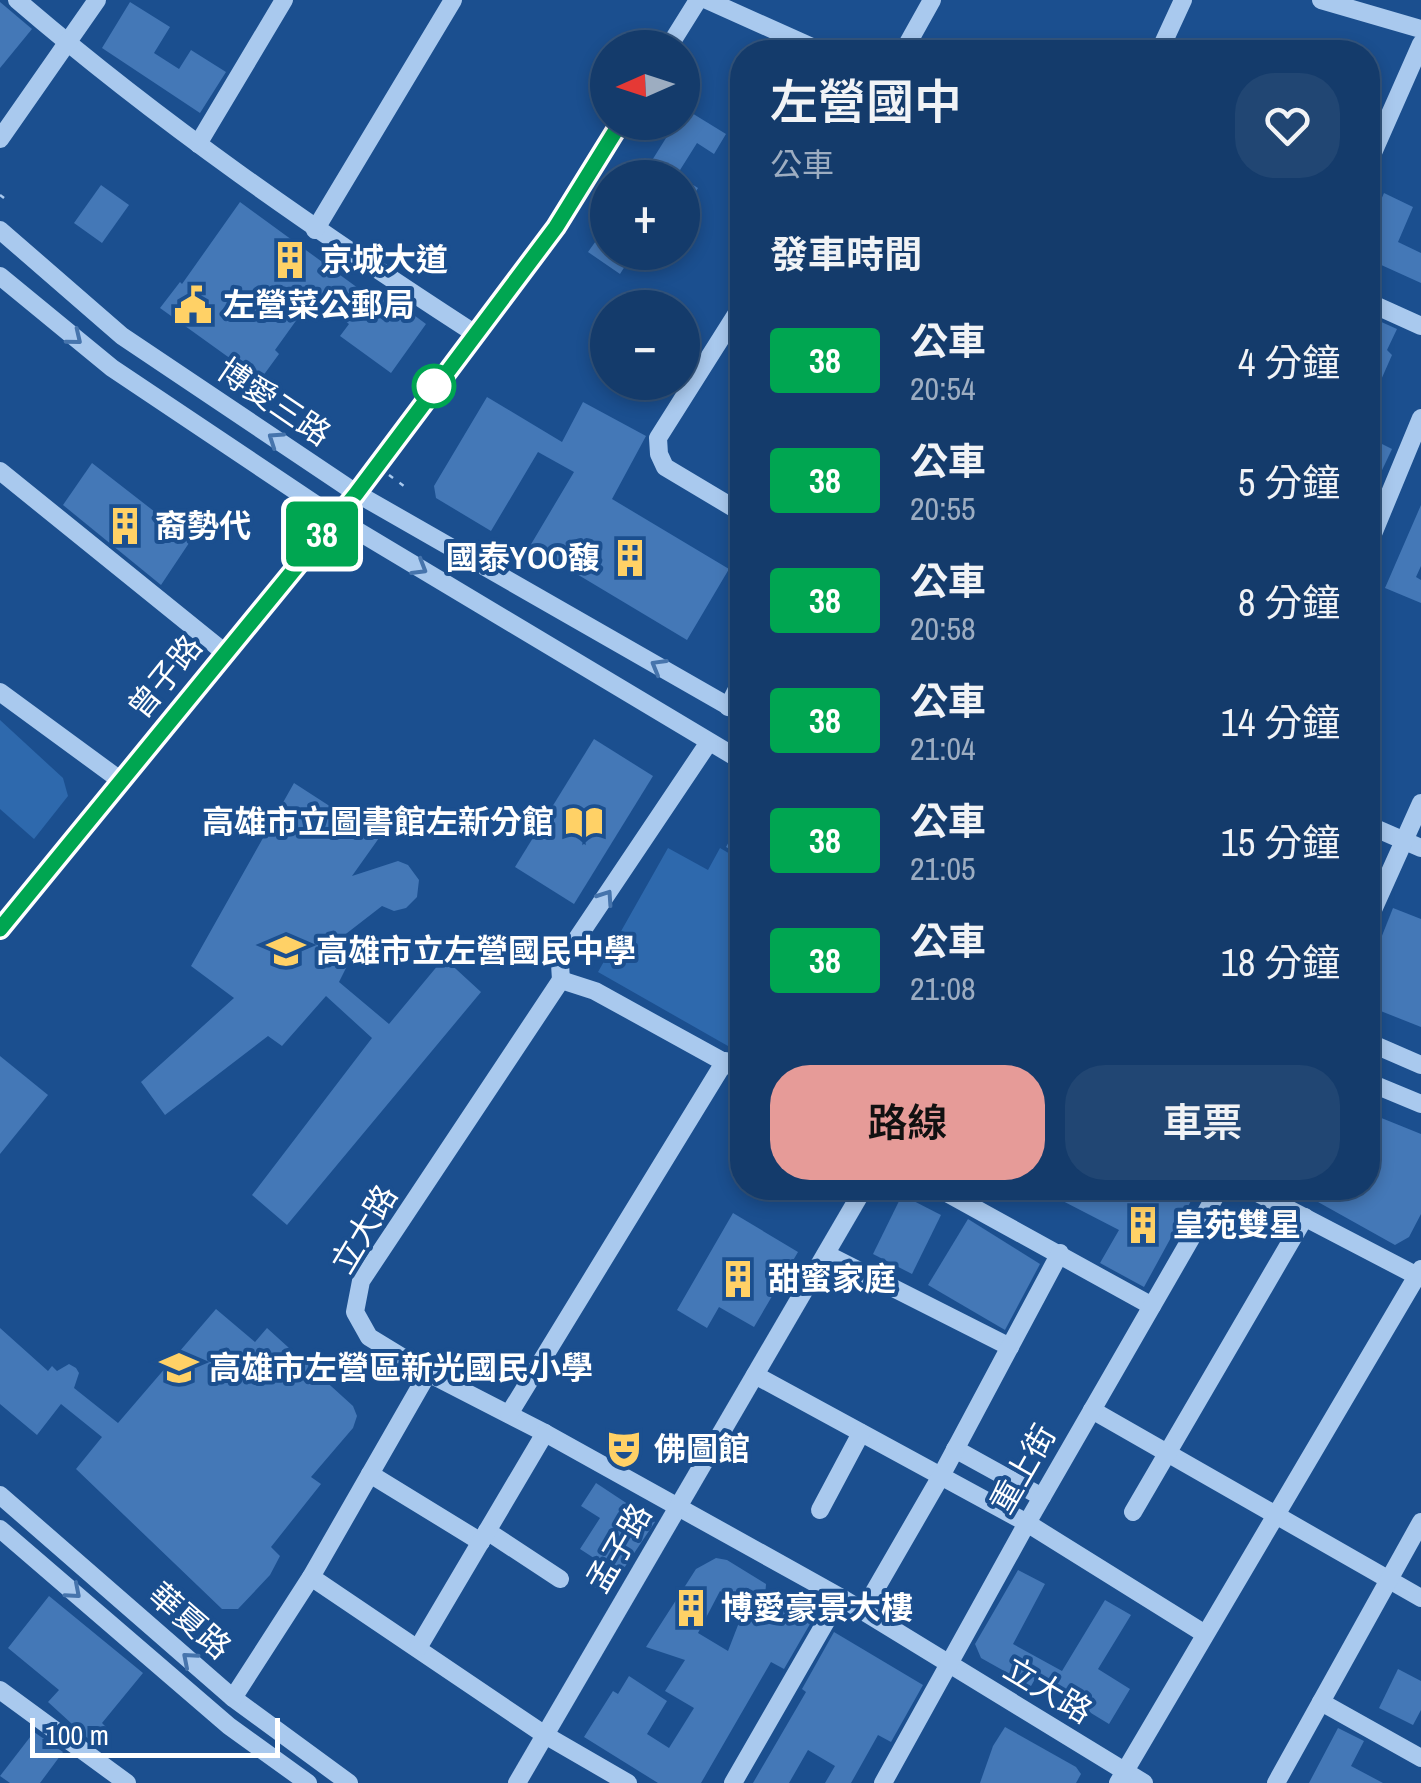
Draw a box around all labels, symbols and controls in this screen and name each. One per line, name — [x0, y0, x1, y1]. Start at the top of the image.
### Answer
north arrow — [590, 30, 700, 140]
map controls — [590, 30, 700, 400]
text: 左營國中 — [770, 69, 962, 134]
button: heart — [1235, 73, 1340, 178]
text: 公車 — [770, 143, 834, 186]
button: + — [590, 160, 700, 270]
text: 發車時間 — [770, 229, 922, 280]
place label: 京城大道 — [320, 238, 448, 281]
building icon: 京城大道 — [269, 239, 311, 281]
place label: 左營菜公郵局 — [223, 283, 415, 326]
public building icon: 左營菜公郵局 — [172, 284, 214, 326]
button: − — [590, 290, 700, 400]
text: 公車 — [910, 316, 986, 367]
one-way arrow — [64, 326, 82, 344]
text: 38 — [809, 337, 841, 384]
text: 4 分鐘 — [1238, 337, 1340, 388]
street label: 博愛三路 — [209, 348, 339, 455]
unlabelled marker — [413, 365, 455, 407]
text: 20:54 — [910, 367, 976, 410]
one-way arrow — [267, 433, 286, 451]
text: 公車 — [910, 436, 986, 487]
text: 38 — [809, 457, 841, 504]
text: 5 分鐘 — [1238, 457, 1340, 508]
text: 20:55 — [910, 487, 976, 530]
line badge: 38 — [277, 502, 367, 566]
place label: 裔勢代 — [155, 504, 251, 547]
building icon: 裔勢代 — [104, 505, 146, 547]
text: 38 — [306, 511, 338, 558]
place label: 國泰YOO馥 — [446, 536, 600, 579]
building icon: 國泰YOO馥 — [609, 537, 651, 579]
one-way arrow — [409, 556, 427, 575]
text: 公車 — [910, 556, 986, 607]
text: 38 — [809, 577, 841, 624]
text: 8 分鐘 — [1238, 577, 1340, 628]
text: 20:58 — [910, 607, 976, 650]
street label: 曾子路 — [118, 626, 212, 728]
one-way arrow — [650, 659, 668, 678]
text: 公車 — [910, 676, 986, 727]
text: 38 — [809, 697, 841, 744]
text: 14 分鐘 — [1221, 697, 1340, 748]
text: 21:04 — [910, 727, 976, 770]
text: 公車 — [910, 796, 986, 847]
place label: 高雄市立圖書館左新分館 — [202, 800, 554, 843]
library icon: 高雄市立圖書館左新分館 — [563, 801, 605, 843]
text: 38 — [809, 817, 841, 864]
text: 15 分鐘 — [1221, 817, 1340, 868]
text: 21:05 — [910, 847, 976, 890]
one-way arrow — [593, 889, 612, 907]
text: 公車 — [910, 916, 986, 967]
place label: 高雄市立左營國民中學 — [316, 929, 636, 972]
school or university icon: 高雄市立左營國民中學 — [265, 930, 307, 972]
text: 38 — [809, 937, 841, 984]
text: 18 分鐘 — [1221, 937, 1340, 988]
text: 21:08 — [910, 967, 976, 1010]
button: 路線 — [770, 1065, 1045, 1180]
button: 車票 — [1065, 1065, 1340, 1180]
street label: 立大路 — [320, 1177, 407, 1281]
place label: 皇苑雙星 — [1173, 1203, 1301, 1246]
building icon: 皇苑雙星 — [1122, 1204, 1164, 1246]
place label: 甜蜜家庭 — [768, 1257, 896, 1300]
building icon: 甜蜜家庭 — [717, 1258, 759, 1300]
place label: 高雄市左營區新光國民小學 — [209, 1346, 593, 1389]
school or university icon: 高雄市左營區新光國民小學 — [158, 1347, 200, 1389]
street label: 重上街 — [980, 1416, 1065, 1521]
place label: 佛圖館 — [654, 1427, 750, 1470]
theatre icon: 佛圖館 — [603, 1428, 645, 1470]
street label: 孟子路 — [576, 1495, 661, 1600]
street label: 華夏路 — [140, 1573, 241, 1668]
one-way arrow — [63, 1581, 81, 1599]
place label: 博愛豪景大樓 — [721, 1586, 913, 1629]
building icon: 博愛豪景大樓 — [670, 1587, 712, 1629]
street label: 立大路 — [996, 1646, 1100, 1733]
one-way arrow — [182, 1653, 201, 1671]
scale bar — [30, 1713, 280, 1758]
text: 100 m — [45, 1716, 109, 1754]

